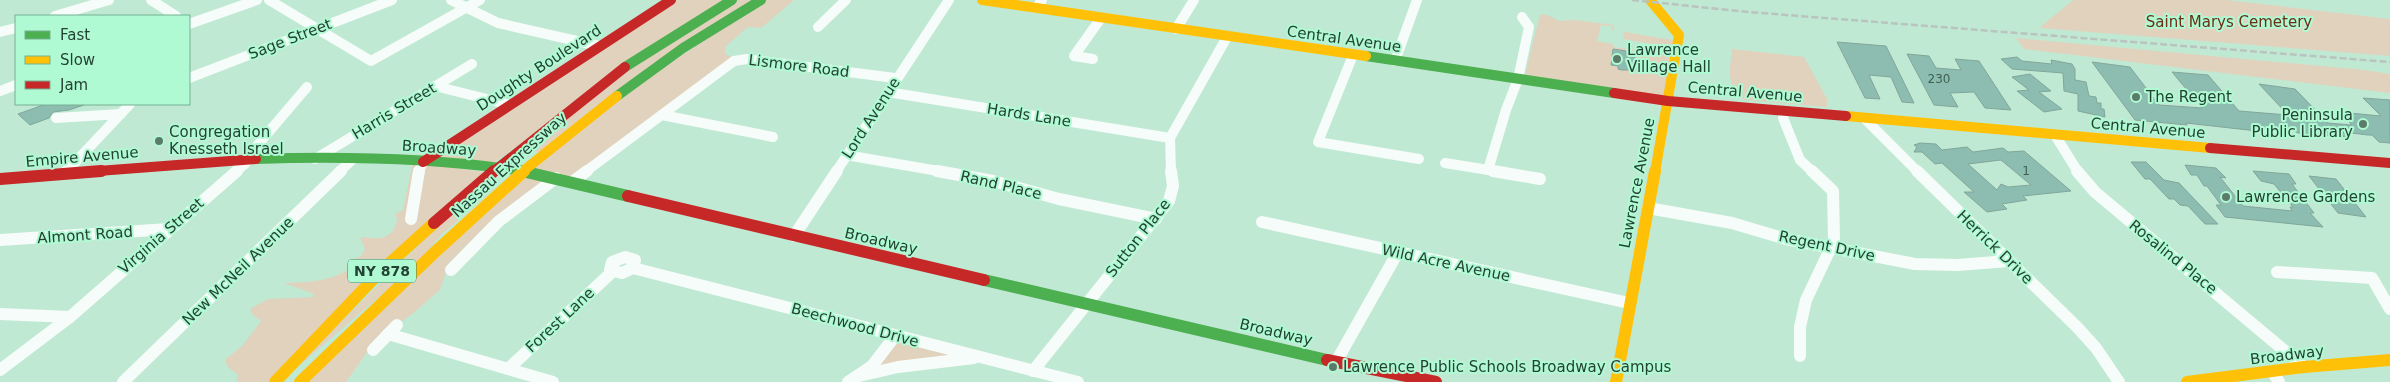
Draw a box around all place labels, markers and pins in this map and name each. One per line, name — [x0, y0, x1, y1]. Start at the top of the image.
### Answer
place label: Lawrence Village Hall — [1627, 41, 1711, 76]
marker: Lawrence Village Hall — [1611, 53, 1623, 65]
place label: The Regent — [2145, 88, 2232, 106]
marker: The Regent — [2130, 91, 2142, 103]
place label: Peninsula Public Library — [2251, 106, 2353, 141]
marker: Peninsula Public Library — [2357, 118, 2369, 130]
place label: Congregation Knesseth Israel — [169, 123, 284, 158]
marker: Congregation Knesseth Israel — [153, 135, 165, 147]
place label: Lawrence Gardens — [2236, 188, 2376, 206]
marker: Lawrence Gardens — [2220, 191, 2232, 203]
place label: Lawrence Public Schools Broadway Campus — [1343, 358, 1672, 376]
marker: Lawrence Public Schools Broadway Campus — [1327, 361, 1339, 373]

